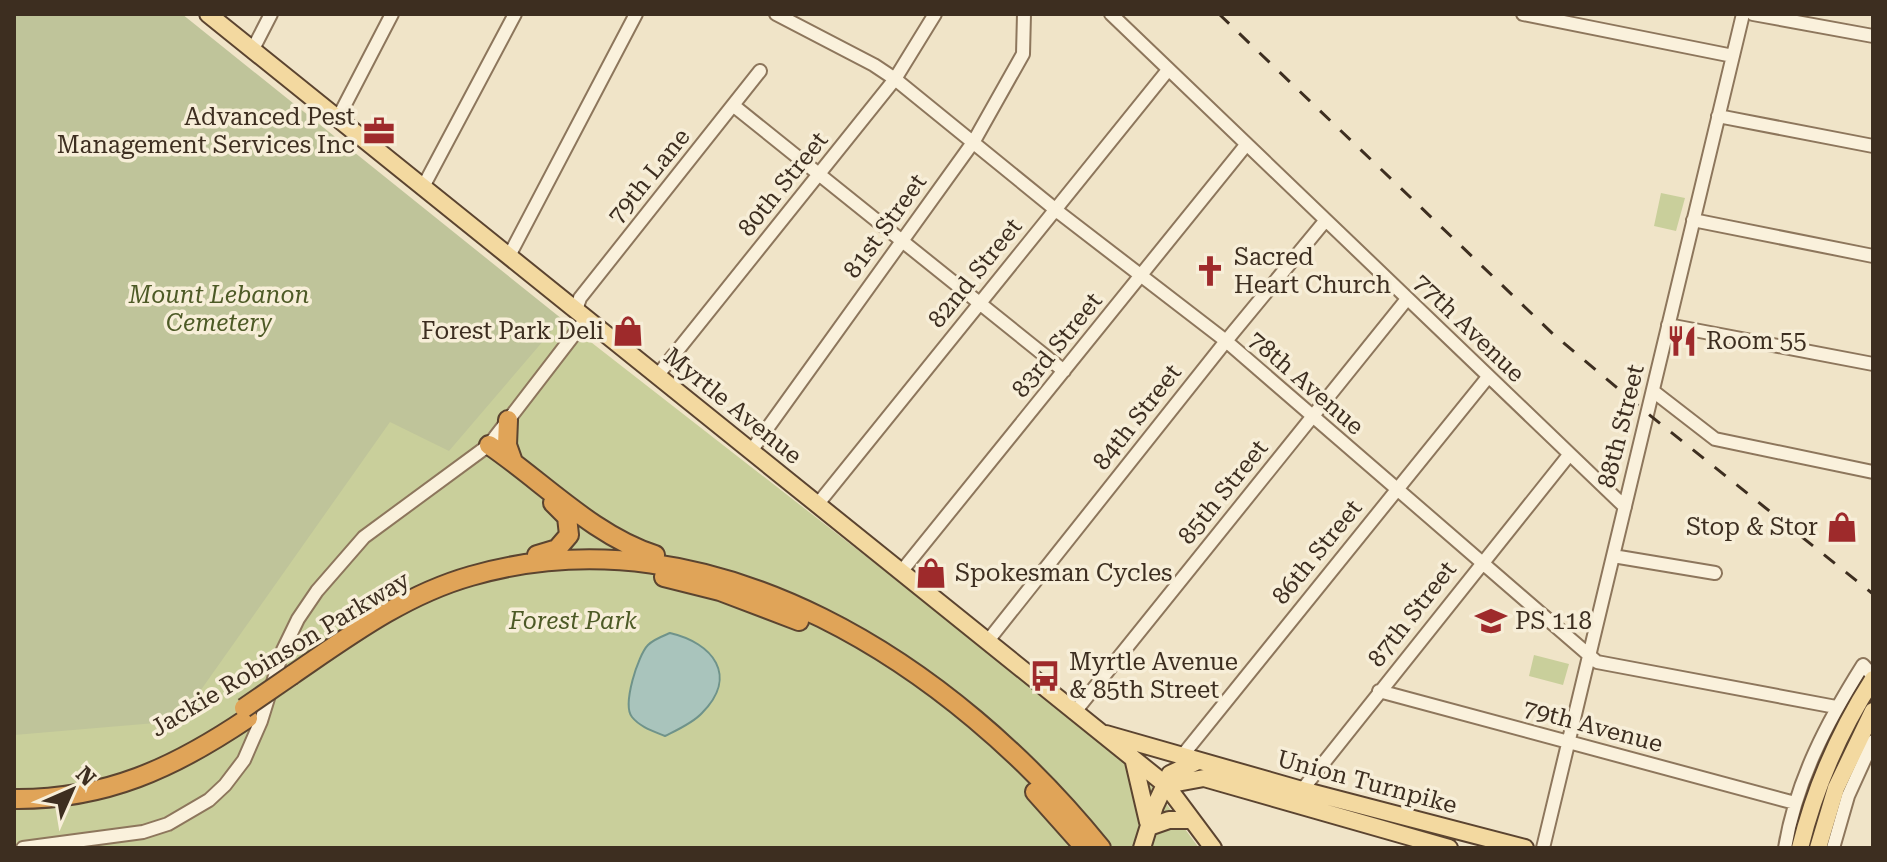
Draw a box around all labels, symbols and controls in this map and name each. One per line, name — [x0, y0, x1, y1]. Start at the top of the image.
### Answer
place label: Advanced Pest Management Services Inc — [57, 103, 355, 159]
office icon: Advanced Pest Management Services Inc — [362, 114, 396, 148]
street label: 79th Lane — [602, 123, 696, 229]
street label: 80th Street — [732, 126, 834, 242]
street label: 81st Street — [838, 168, 932, 284]
street label: 82nd Street — [922, 213, 1028, 333]
place label: Sacred Heart Church — [1234, 243, 1391, 299]
church icon: Sacred Heart Church — [1193, 254, 1227, 288]
street label: 77th Avenue — [1408, 268, 1530, 388]
park label: Mount Lebanon Cemetery — [128, 281, 309, 337]
street label: 83rd Street — [1006, 287, 1108, 403]
shop icon: Forest Park Deli — [611, 314, 645, 348]
place label: Forest Park Deli — [421, 317, 604, 345]
restaurant icon: Room 55 — [1665, 324, 1699, 358]
street label: 78th Avenue — [1243, 325, 1369, 441]
place label: Room 55 — [1706, 327, 1807, 355]
street label: Myrtle Avenue — [659, 342, 807, 470]
street label: 84th Street — [1087, 359, 1187, 475]
street label: 88th Street — [1592, 361, 1650, 491]
street label: 85th Street — [1172, 434, 1274, 550]
street label: 86th Street — [1266, 494, 1368, 610]
shop icon: Stop & Stor — [1825, 510, 1859, 544]
place label: Stop & Stor — [1686, 513, 1818, 541]
shop icon: Spokesman Cycles — [914, 556, 948, 590]
street label: 87th Street — [1362, 556, 1462, 672]
place label: Spokesman Cycles — [955, 559, 1172, 587]
street label: Jackie Robinson Parkway — [145, 565, 415, 743]
school or university icon: PS 118 — [1474, 604, 1508, 638]
park label: Forest Park — [508, 607, 637, 635]
place label: PS 118 — [1515, 607, 1592, 635]
place label: Myrtle Avenue & 85th Street — [1069, 648, 1238, 704]
bus stop icon: Myrtle Avenue & 85th Street — [1028, 659, 1062, 693]
street label: 79th Avenue — [1520, 694, 1666, 758]
street label: Union Turnpike — [1274, 744, 1460, 820]
north arrow — [32, 750, 112, 830]
text: N — [71, 761, 101, 791]

